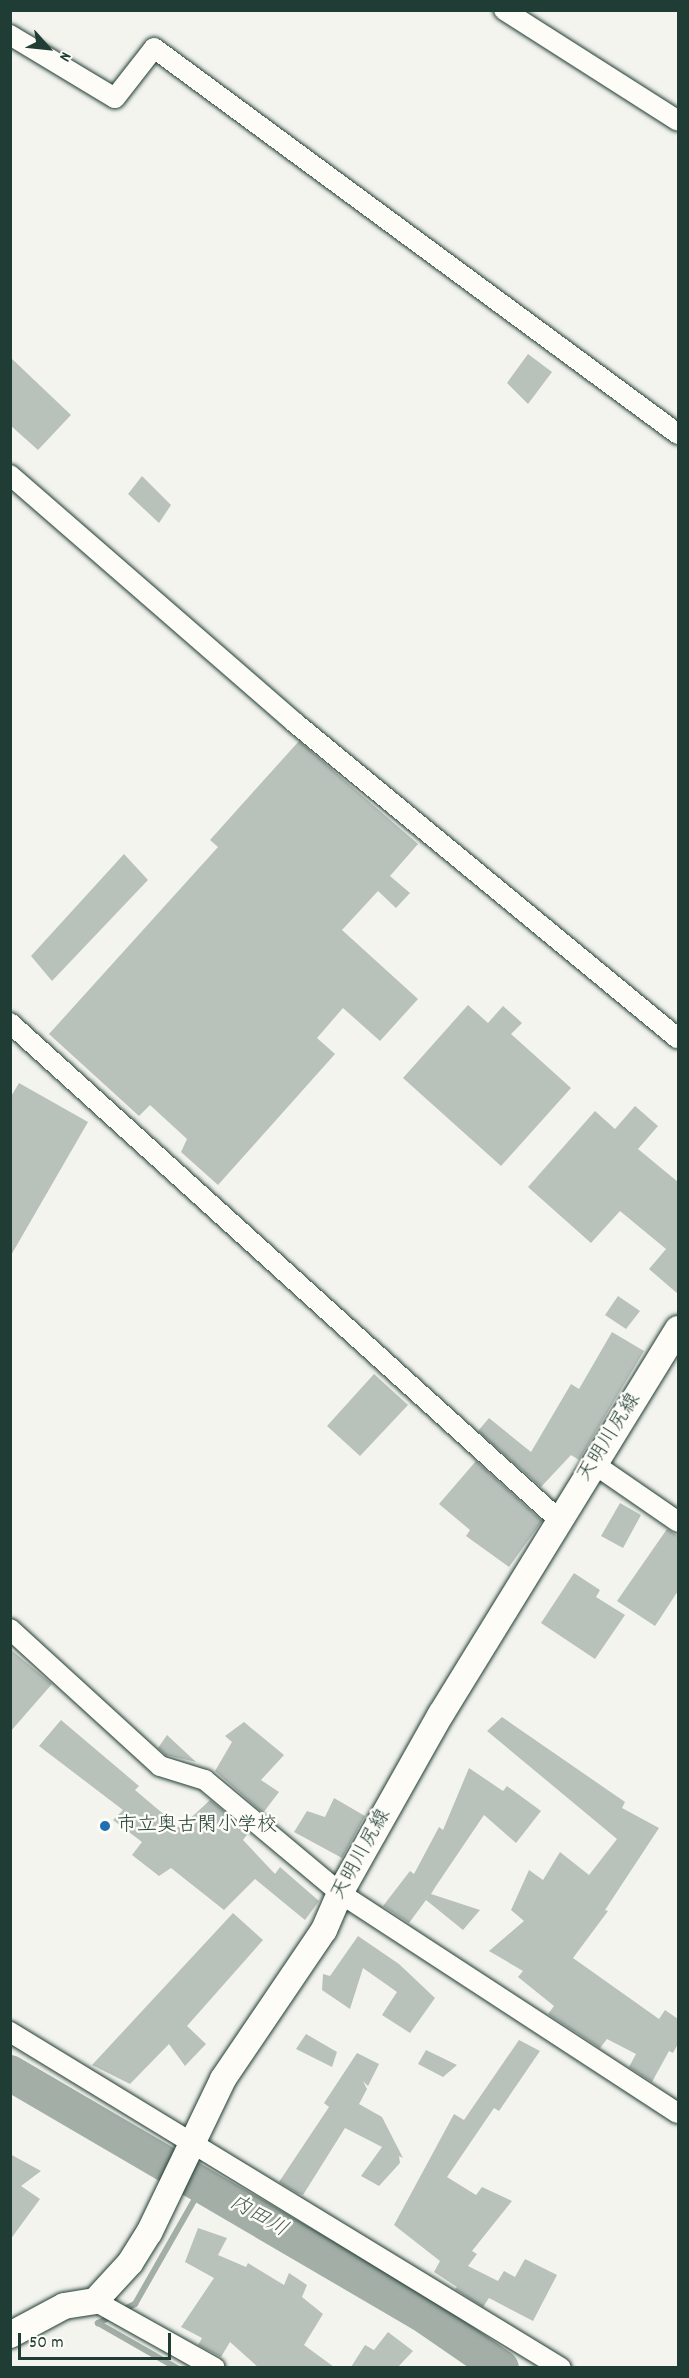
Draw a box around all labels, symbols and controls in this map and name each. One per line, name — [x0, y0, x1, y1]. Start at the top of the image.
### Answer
north arrow — [18, 18, 78, 78]
text: N — [52, 48, 77, 65]
street label: 天明川尻線 — [573, 1389, 647, 1487]
street label: 天明川尻線 — [327, 1805, 397, 1905]
place label: 市立奥古閑小学校 — [117, 1814, 277, 1838]
marker: 市立奥古閑小学校 — [98, 1819, 112, 1833]
water label: 内田川 — [224, 2190, 292, 2244]
scale bar — [21, 2321, 174, 2359]
text: 50 m — [29, 2331, 64, 2356]

